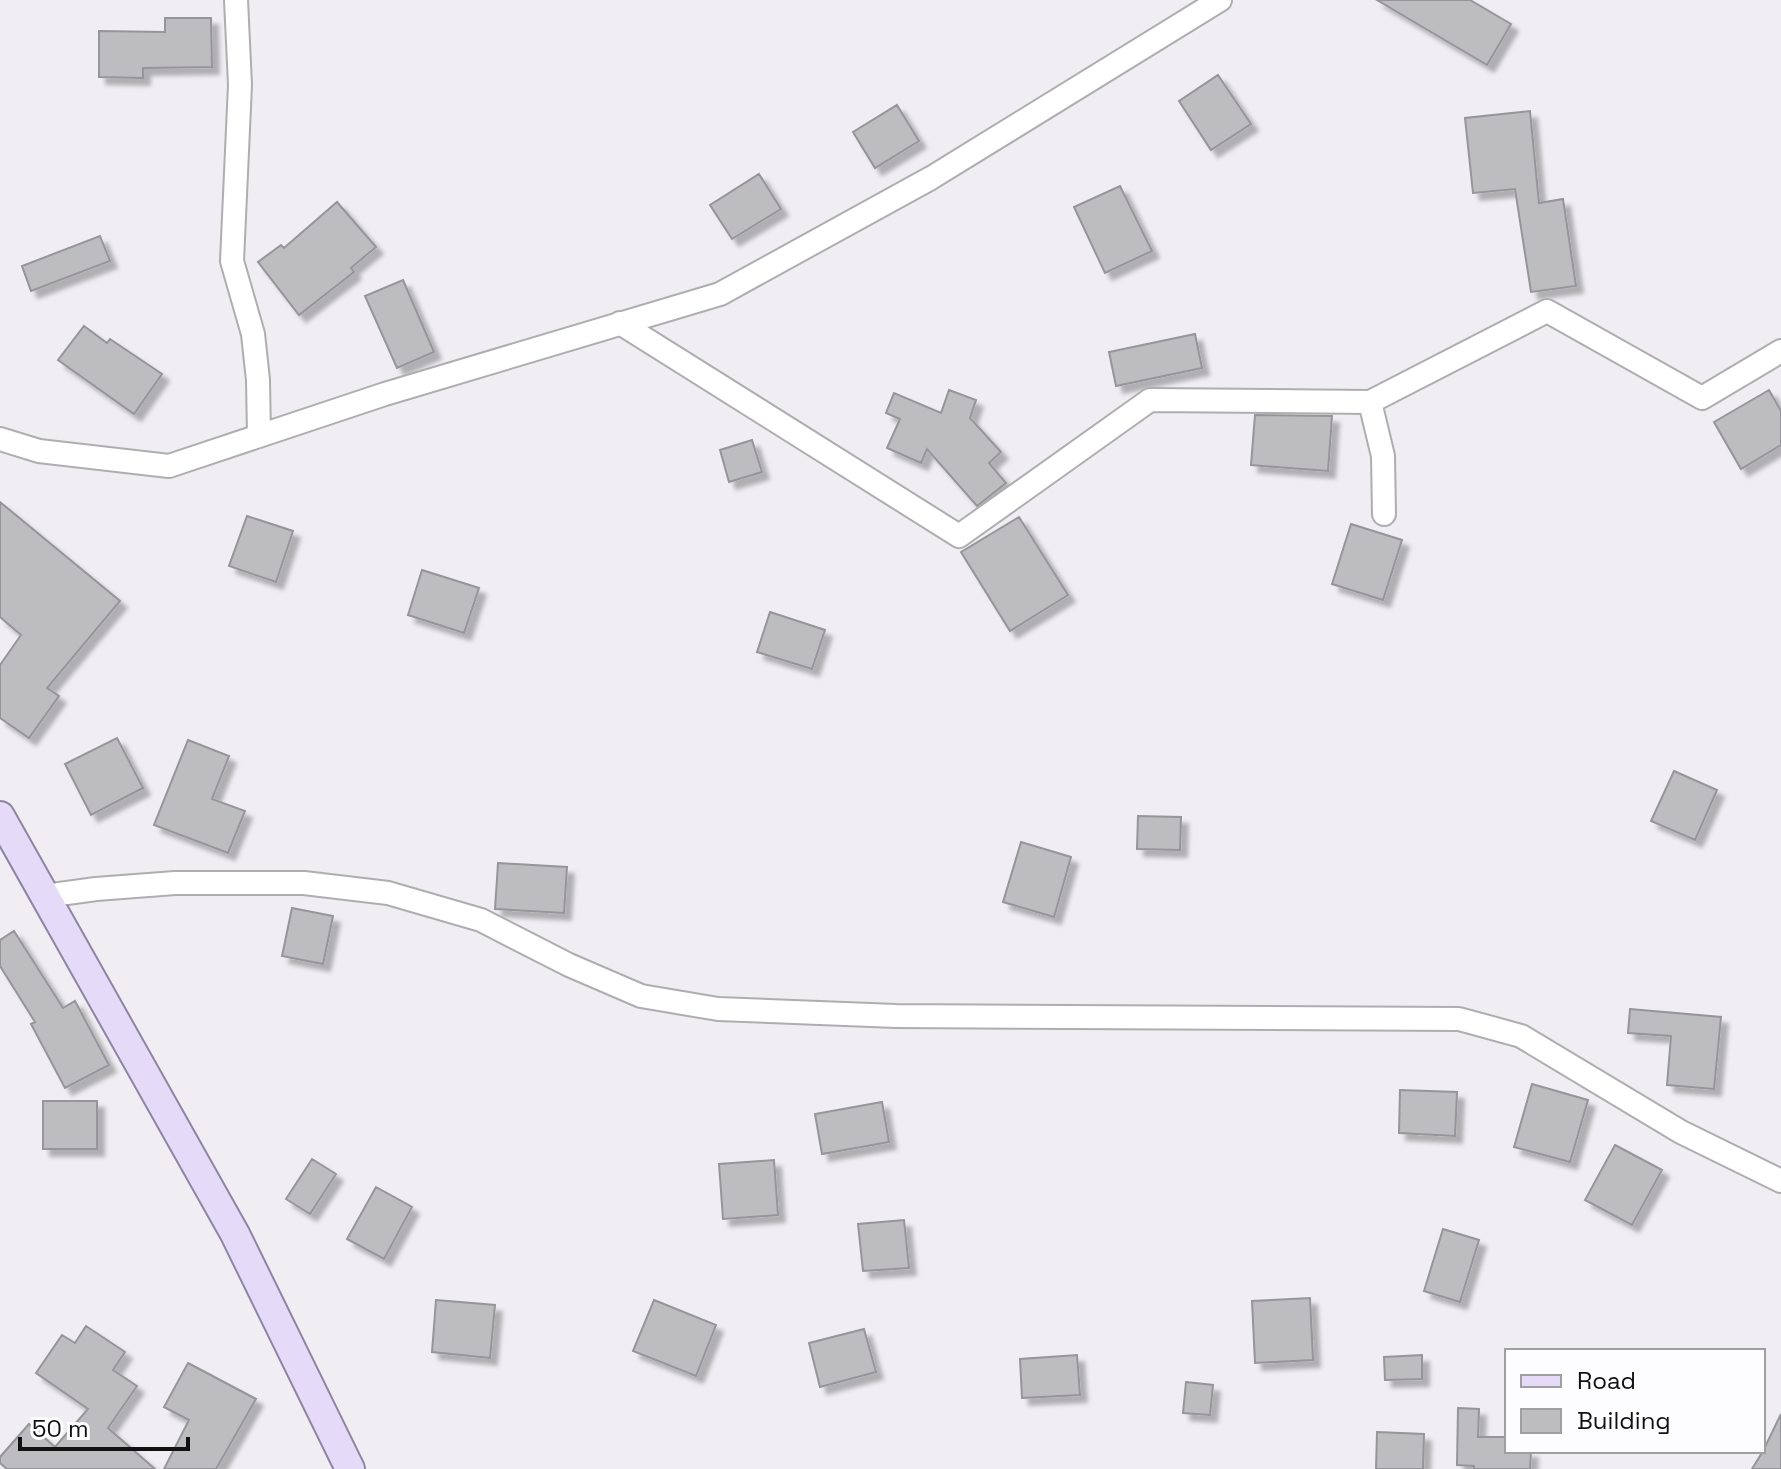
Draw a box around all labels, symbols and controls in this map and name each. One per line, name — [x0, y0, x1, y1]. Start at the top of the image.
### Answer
legend — [1505, 1349, 1765, 1453]
text: Road — [1577, 1365, 1636, 1396]
scale bar — [20, 1401, 188, 1451]
text: Building — [1577, 1405, 1671, 1436]
text: 50 m — [32, 1413, 89, 1444]

